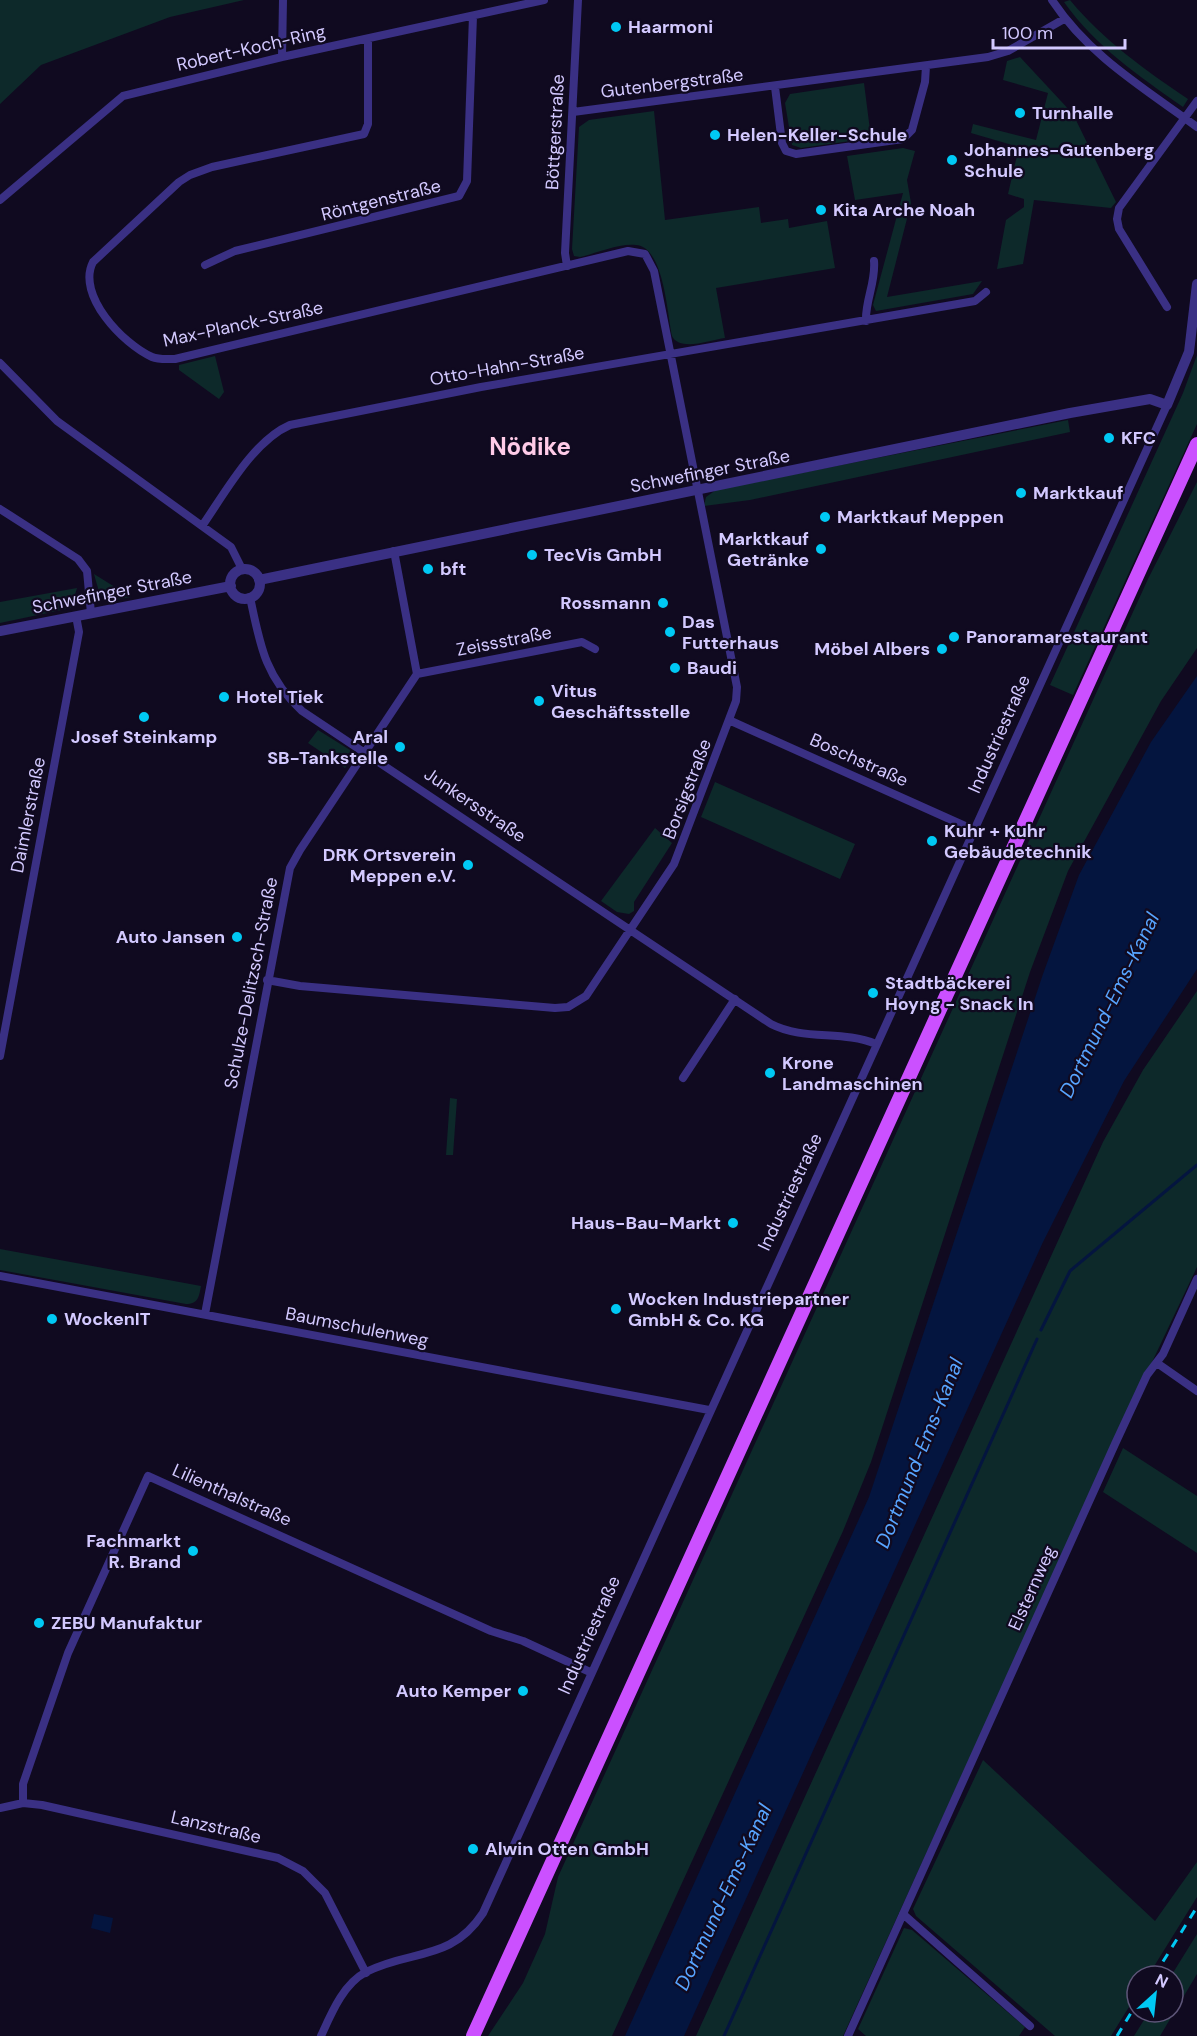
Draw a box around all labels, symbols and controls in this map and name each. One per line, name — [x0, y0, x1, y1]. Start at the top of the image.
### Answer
scale bar — [993, 12, 1125, 50]
place label: Haarmoni — [628, 15, 713, 39]
street label: Robert-Koch-Ring — [174, 19, 328, 77]
marker: Haarmoni — [609, 20, 623, 34]
text: 100 m — [1002, 21, 1053, 45]
street label: Gutenbergstraße — [599, 62, 745, 104]
street label: Böttgerstraße — [540, 74, 570, 190]
place label: Turnhalle — [1032, 101, 1114, 125]
marker: Turnhalle — [1013, 106, 1027, 120]
place label: Helen-Keller-Schule — [727, 123, 908, 147]
marker: Helen-Keller-Schule — [708, 128, 722, 142]
place label: Johannes-Gutenberg Schule — [964, 138, 1154, 183]
marker: Johannes-Gutenberg Schule — [945, 153, 959, 167]
street label: Röntgenstraße — [319, 174, 443, 226]
place label: Kita Arche Noah — [833, 198, 975, 222]
marker: Kita Arche Noah — [814, 203, 828, 217]
street label: Max-Planck-Straße — [161, 295, 325, 353]
street label: Otto-Hahn-Straße — [428, 341, 586, 391]
place label: KFC — [1121, 426, 1156, 450]
district label: Nödike — [489, 431, 571, 462]
marker: KFC — [1102, 431, 1116, 445]
street label: Schwefinger Straße — [628, 444, 792, 498]
place label: Marktkauf — [1033, 481, 1123, 505]
marker: Marktkauf — [1014, 486, 1028, 500]
place label: Marktkauf Meppen — [837, 505, 1004, 529]
marker: Marktkauf Meppen — [818, 510, 832, 524]
place label: Marktkauf Getränke — [719, 527, 809, 572]
marker: Marktkauf Getränke — [814, 542, 828, 556]
place label: TecVis GmbH — [544, 543, 662, 567]
marker: TecVis GmbH — [525, 548, 539, 562]
place label: bft — [440, 557, 466, 581]
marker: bft — [421, 562, 435, 576]
street label: Schwefinger Straße — [30, 565, 194, 619]
place label: Rossmann — [560, 591, 651, 615]
marker: Rossmann — [656, 596, 670, 610]
place label: Das Futterhaus — [682, 610, 779, 655]
street label: Zeissstraße — [454, 620, 554, 662]
marker: Das Futterhaus — [663, 625, 677, 639]
place label: Panoramarestaurant — [966, 625, 1148, 649]
marker: Panoramarestaurant — [947, 630, 961, 644]
place label: Möbel Albers — [814, 637, 930, 661]
marker: Möbel Albers — [935, 642, 949, 656]
place label: Baudi — [687, 656, 737, 680]
marker: Baudi — [668, 661, 682, 675]
street label: Industriestraße — [962, 671, 1036, 797]
place label: Vitus Geschäftsstelle — [551, 679, 690, 724]
place label: Hotel Tiek — [236, 685, 324, 709]
marker: Hotel Tiek — [217, 690, 231, 704]
marker: Vitus Geschäftsstelle — [532, 694, 546, 708]
marker: Josef Steinkamp — [137, 710, 151, 724]
place label: Josef Steinkamp — [71, 725, 217, 749]
place label: Aral SB-Tankstelle — [267, 725, 388, 770]
street label: Boschstraße — [806, 728, 912, 792]
street label: Borsigstraße — [657, 735, 717, 843]
marker: Aral SB-Tankstelle — [393, 740, 407, 754]
street label: Daimlerstraße — [5, 755, 51, 875]
street label: Junkersstraße — [419, 762, 531, 848]
place label: Kuhr + Kuhr Gebäudetechnik — [944, 819, 1092, 864]
marker: Kuhr + Kuhr Gebäudetechnik — [925, 834, 939, 848]
place label: DRK Ortsverein Meppen e.V. — [323, 843, 456, 888]
marker: DRK Ortsverein Meppen e.V. — [461, 858, 475, 872]
street label: Schulze-Delitzsch-Straße — [219, 875, 283, 1091]
water label: Dortmund-Ems-Kanal — [1053, 908, 1165, 1102]
place label: Auto Jansen — [116, 925, 225, 949]
marker: Auto Jansen — [230, 930, 244, 944]
place label: Stadtbäckerei Hoyng - Snack In — [885, 971, 1034, 1016]
marker: Stadtbäckerei Hoyng - Snack In — [866, 986, 880, 1000]
place label: Krone Landmaschinen — [782, 1051, 923, 1096]
marker: Krone Landmaschinen — [763, 1066, 777, 1080]
street label: Industriestraße — [752, 1129, 828, 1255]
place label: Haus-Bau-Markt — [571, 1211, 721, 1235]
marker: Haus-Bau-Markt — [726, 1216, 740, 1230]
place label: Wocken Industriepartner GmbH & Co. KG — [628, 1287, 849, 1332]
street label: Baumschulenweg — [283, 1301, 431, 1353]
marker: Wocken Industriepartner GmbH & Co. KG — [609, 1302, 623, 1316]
place label: WockenIT — [64, 1307, 151, 1331]
marker: WockenIT — [45, 1312, 59, 1326]
water label: Dortmund-Ems-Kanal — [869, 1354, 969, 1552]
street label: Lilienthalstraße — [169, 1458, 295, 1532]
place label: Fachmarkt R. Brand — [86, 1529, 181, 1574]
street label: Elsternweg — [1003, 1542, 1061, 1634]
marker: Fachmarkt R. Brand — [186, 1544, 200, 1558]
street label: Industriestraße — [552, 1572, 626, 1698]
place label: ZEBU Manufaktur — [51, 1611, 202, 1635]
marker: ZEBU Manufaktur — [32, 1616, 46, 1630]
place label: Auto Kemper — [396, 1679, 511, 1703]
marker: Auto Kemper — [516, 1684, 530, 1698]
water label: Dortmund-Ems-Kanal — [668, 1799, 778, 1994]
street label: Lanzstraße — [169, 1805, 263, 1849]
place label: Alwin Otten GmbH — [485, 1837, 649, 1861]
marker: Alwin Otten GmbH — [466, 1842, 480, 1856]
north arrow — [1125, 1964, 1185, 2024]
text: N — [1152, 1969, 1172, 1993]

